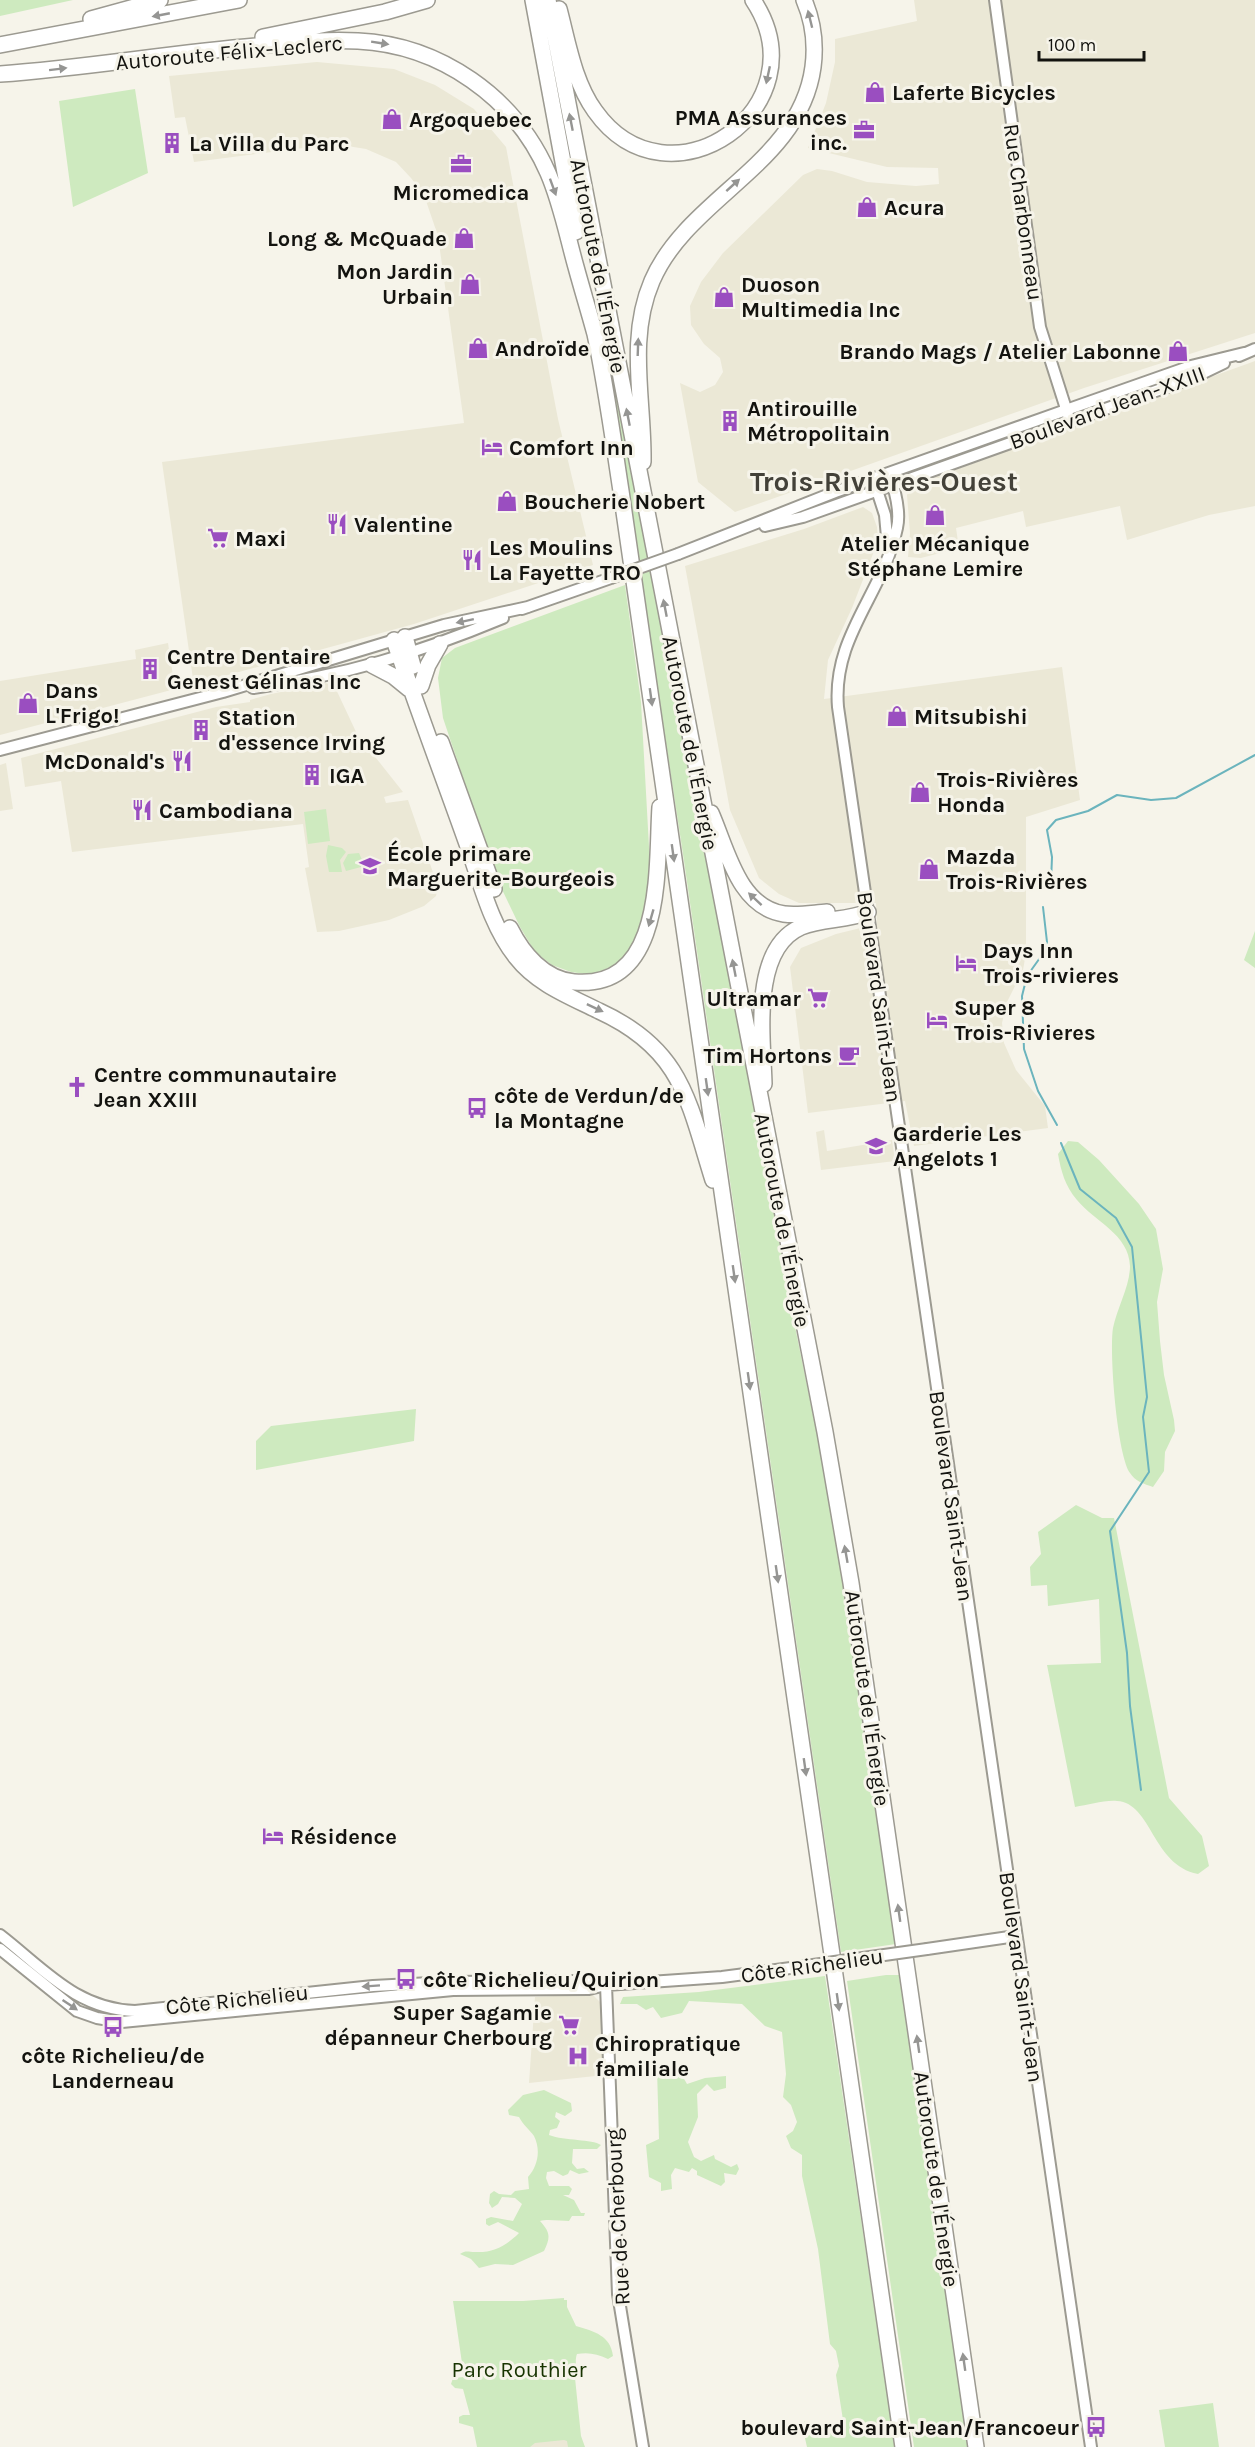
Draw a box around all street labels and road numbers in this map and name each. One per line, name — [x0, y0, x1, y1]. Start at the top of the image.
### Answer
street label: Autoroute Félix-Leclerc — [114, 30, 344, 76]
street label: Rue Charbonneau — [998, 122, 1048, 302]
street label: Autoroute de l'Énergie — [564, 157, 633, 376]
street label: Boulevard Jean-XXIII — [1006, 361, 1208, 455]
street label: Autoroute de l'Énergie — [656, 634, 725, 853]
street label: Boulevard Saint-Jean — [851, 890, 907, 1104]
street label: Autoroute de l'Énergie — [748, 1111, 817, 1330]
street label: Boulevard Saint-Jean — [923, 1389, 979, 1603]
street label: Autoroute de l'Énergie — [839, 1588, 896, 1808]
street label: Boulevard Saint-Jean — [993, 1870, 1049, 2084]
street label: Côte Richelieu — [739, 1943, 885, 1989]
street label: Côte Richelieu — [164, 1980, 310, 2020]
street label: Autoroute de l'Énergie — [908, 2069, 965, 2289]
street label: Rue de Cherbourg — [600, 2127, 636, 2306]

